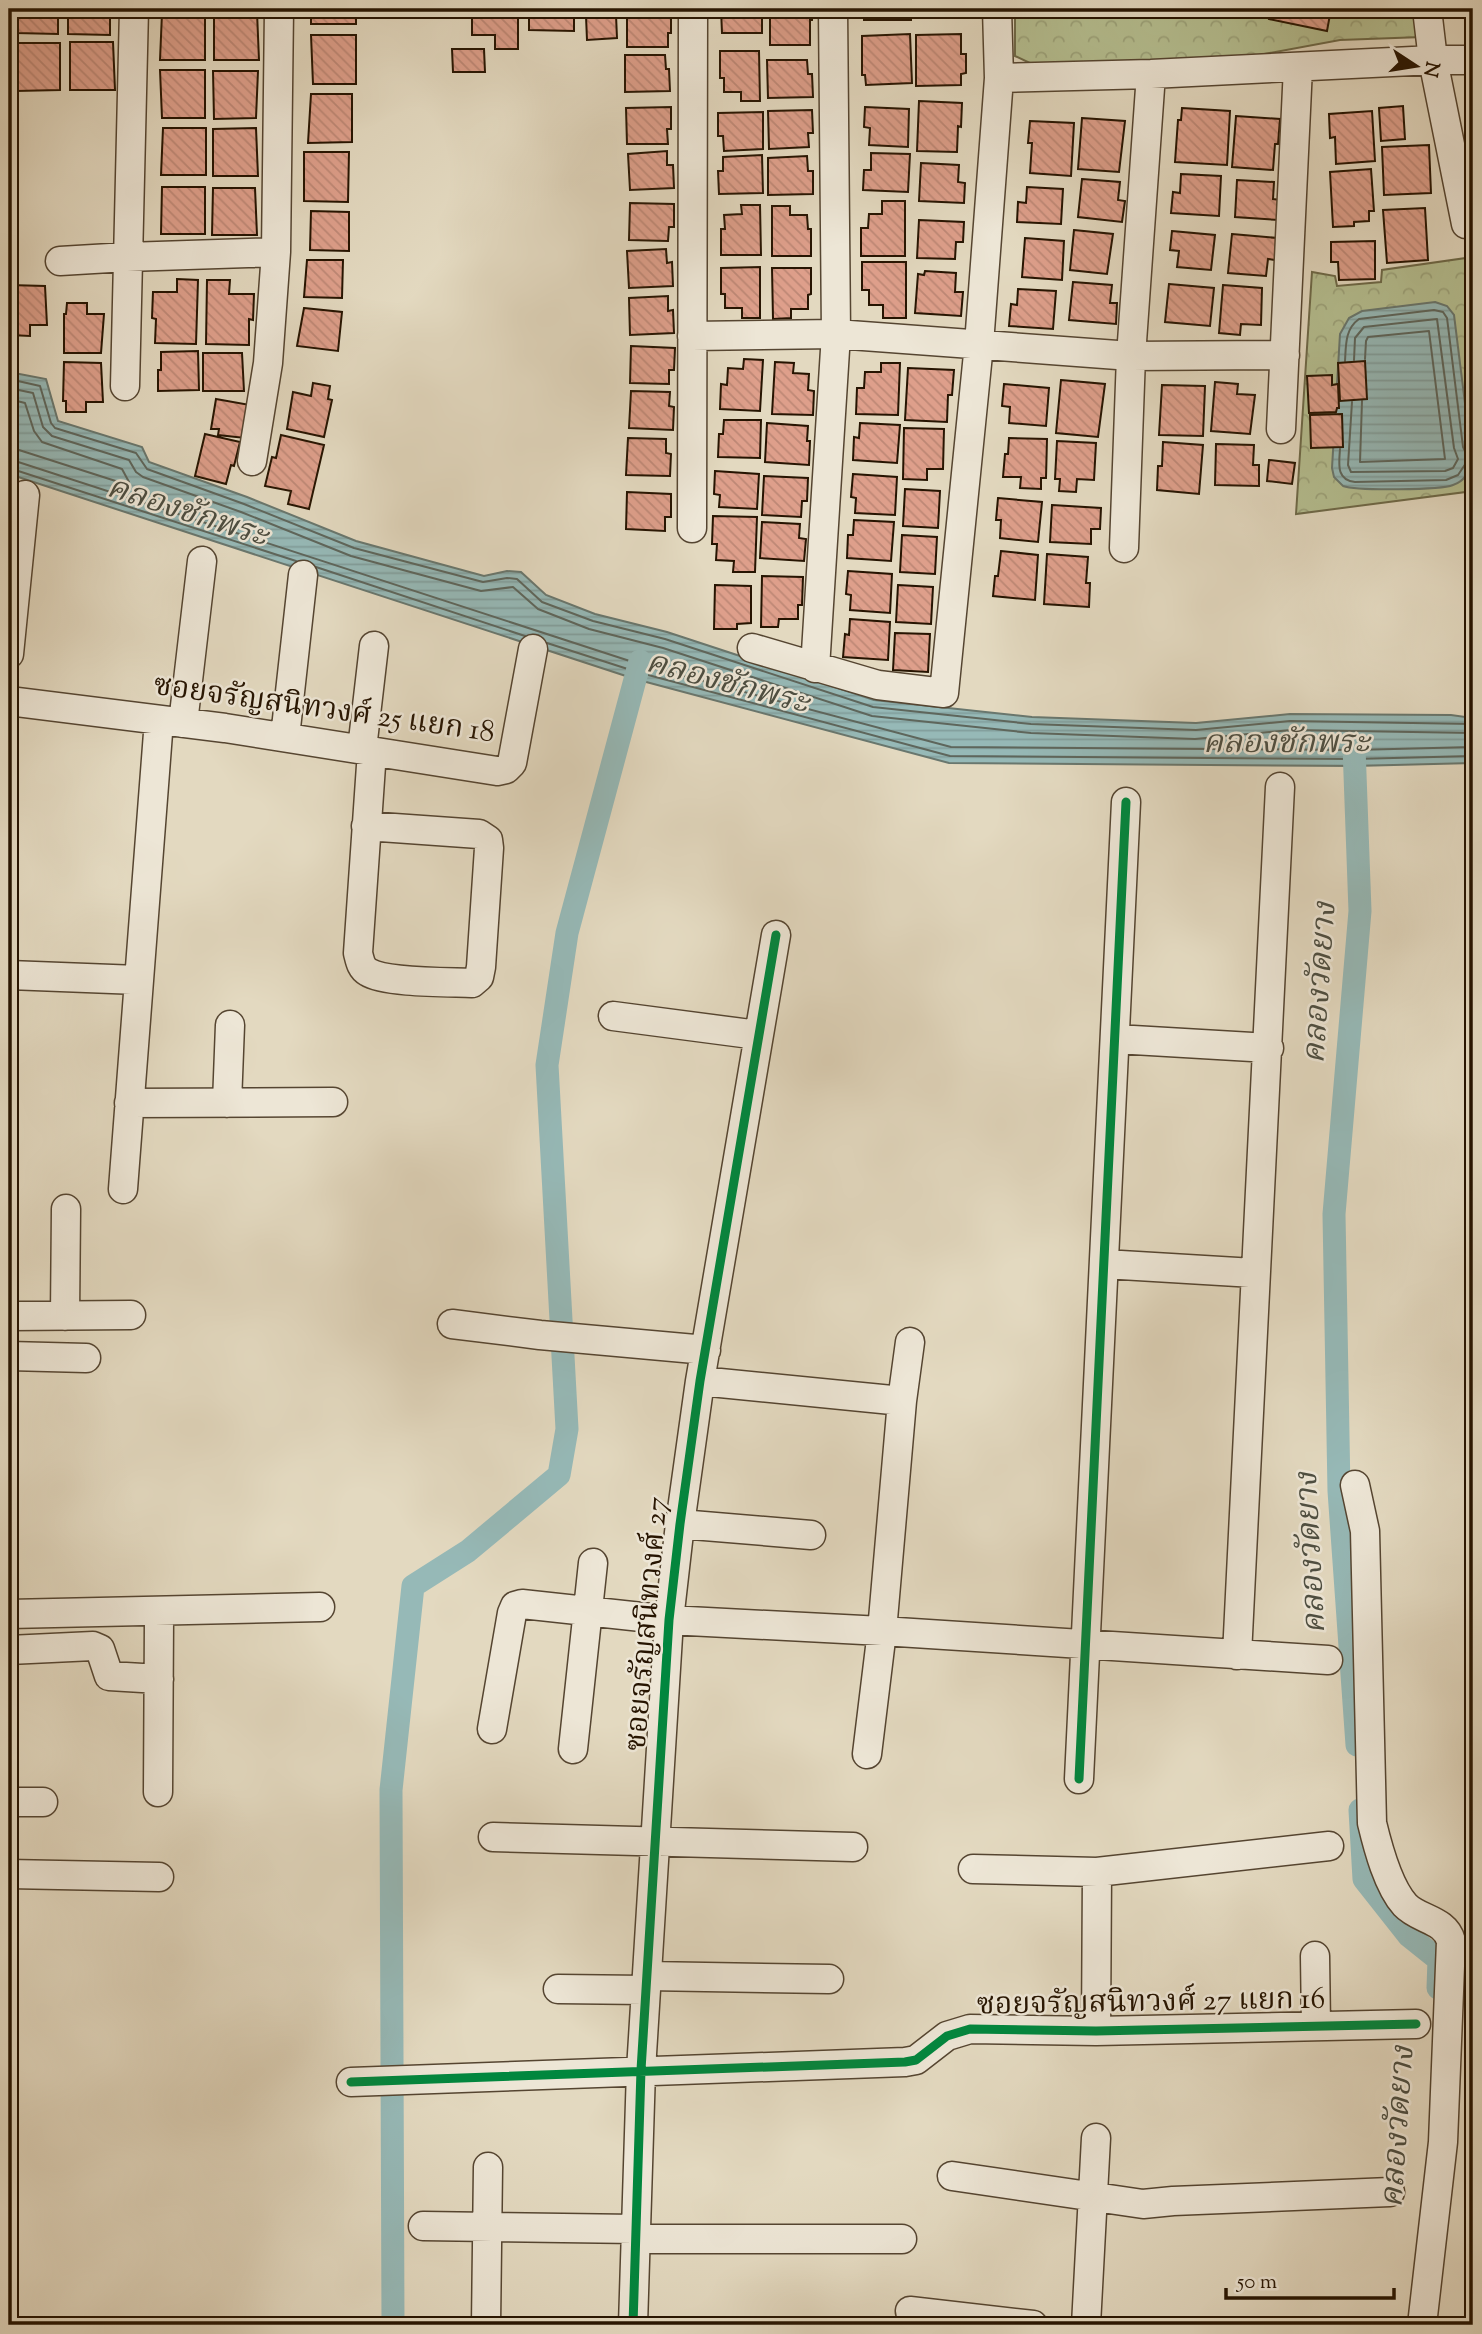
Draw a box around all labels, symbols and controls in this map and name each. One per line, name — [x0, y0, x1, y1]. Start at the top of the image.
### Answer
north arrow — [1380, 32, 1450, 102]
text: N — [1415, 59, 1445, 79]
water label: คลองชักพระ — [101, 465, 276, 561]
water label: คลองชักพระ — [641, 640, 816, 728]
street label: ซอยจรัญสนิทวงศ์ 25 แยก 18 — [151, 665, 497, 755]
water label: คลองชักพระ — [1203, 721, 1372, 767]
water label: คลองวัดยาง — [1292, 900, 1350, 1065]
water label: คลองวัดยาง — [1285, 1470, 1339, 1635]
street label: ซอยจรัญสนิทวงศ์ 27 — [615, 1495, 681, 1753]
street label: ซอยจรัญสนิทวงศ์ 27 แยก 16 — [976, 1978, 1326, 2028]
water label: คลองวัดยาง — [1370, 2044, 1428, 2209]
scale bar — [1226, 2257, 1394, 2301]
text: 50 m — [1236, 2268, 1277, 2298]

